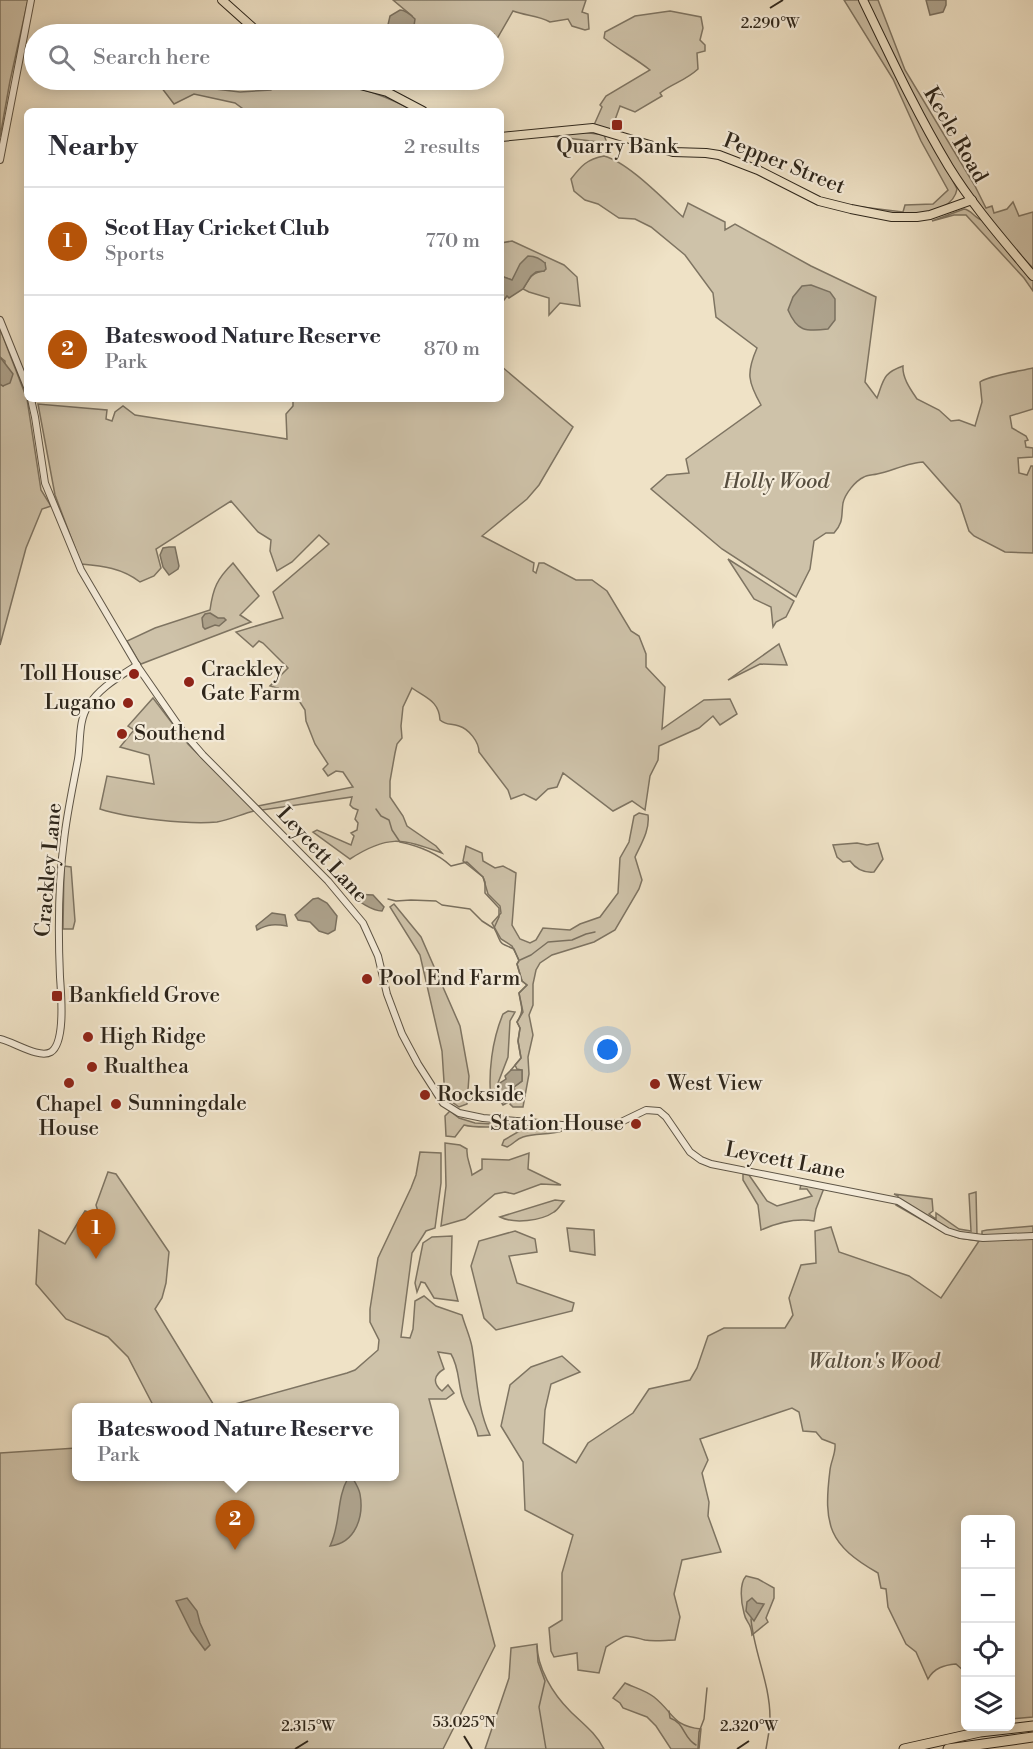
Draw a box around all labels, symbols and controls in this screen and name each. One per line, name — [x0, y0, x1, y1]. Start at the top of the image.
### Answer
text: 2.290°W — [741, 14, 800, 33]
search box — [24, 24, 504, 90]
icon: search — [45, 41, 78, 74]
text: Search here — [93, 44, 210, 71]
street label: Keele Road — [917, 82, 993, 188]
marker: Quarry Bank — [610, 118, 624, 132]
street label: Pepper Street — [719, 128, 849, 200]
text: Nearby — [48, 131, 138, 163]
place label: Quarry Bank — [556, 134, 679, 160]
text: 2 results — [404, 135, 480, 160]
text: Scot Hay Cricket Club — [105, 215, 330, 242]
text: 1 — [63, 229, 72, 254]
text: 770 m — [425, 229, 480, 254]
text: Sports — [105, 242, 164, 267]
text: Bateswood Nature Reserve — [105, 323, 381, 350]
text: 2 — [61, 337, 74, 362]
text: 870 m — [423, 337, 480, 362]
text: Park — [105, 350, 147, 375]
park label: Holly Wood — [722, 469, 830, 495]
place label: Crackley Gate Farm — [201, 657, 300, 707]
place label: Toll House — [20, 661, 122, 687]
marker: Toll House — [127, 667, 141, 681]
marker: Crackley Gate Farm — [182, 675, 196, 689]
place label: Lugano — [44, 690, 116, 716]
marker: Lugano — [121, 696, 135, 710]
place label: Southend — [134, 721, 225, 747]
marker: Southend — [115, 727, 129, 741]
street label: Leycett Lane — [271, 801, 373, 909]
street label: Crackley Lane — [30, 802, 68, 938]
place label: Pool End Farm — [379, 966, 520, 992]
marker: Pool End Farm — [360, 972, 374, 986]
place label: Bankfield Grove — [68, 983, 220, 1009]
marker: Bankfield Grove — [50, 989, 64, 1003]
place label: High Ridge — [100, 1024, 206, 1050]
marker: High Ridge — [81, 1030, 95, 1044]
your location — [593, 1035, 622, 1064]
place label: Rualthea — [104, 1054, 189, 1080]
marker: Rualthea — [85, 1060, 99, 1074]
place label: West View — [666, 1071, 763, 1097]
marker: Chapel House — [62, 1076, 76, 1090]
marker: West View — [648, 1077, 662, 1091]
place label: Rockside — [437, 1082, 524, 1108]
marker: Rockside — [418, 1088, 432, 1102]
place label: Sunningdale — [128, 1091, 247, 1117]
place label: Chapel House — [36, 1092, 102, 1142]
marker: Sunningdale — [109, 1097, 123, 1111]
place label: Station House — [490, 1111, 624, 1137]
marker: Station House — [629, 1117, 643, 1131]
street label: Leycett Lane — [723, 1137, 847, 1185]
pin: 1 — [76, 1210, 116, 1259]
park label: Walton's Wood — [808, 1349, 941, 1375]
popup — [72, 1403, 399, 1481]
text: Bateswood Nature Reserve — [97, 1416, 374, 1443]
text: Park — [97, 1443, 139, 1468]
pin: 2 — [216, 1500, 254, 1550]
map controls — [961, 1515, 1015, 1731]
button: + — [961, 1515, 1015, 1569]
button: − — [961, 1569, 1015, 1623]
button: locate — [961, 1623, 1015, 1677]
button: layers — [961, 1677, 1015, 1731]
text: 53.025°N — [432, 1713, 496, 1732]
text: 2.315°W — [281, 1717, 335, 1736]
text: 2.320°W — [720, 1717, 778, 1736]

